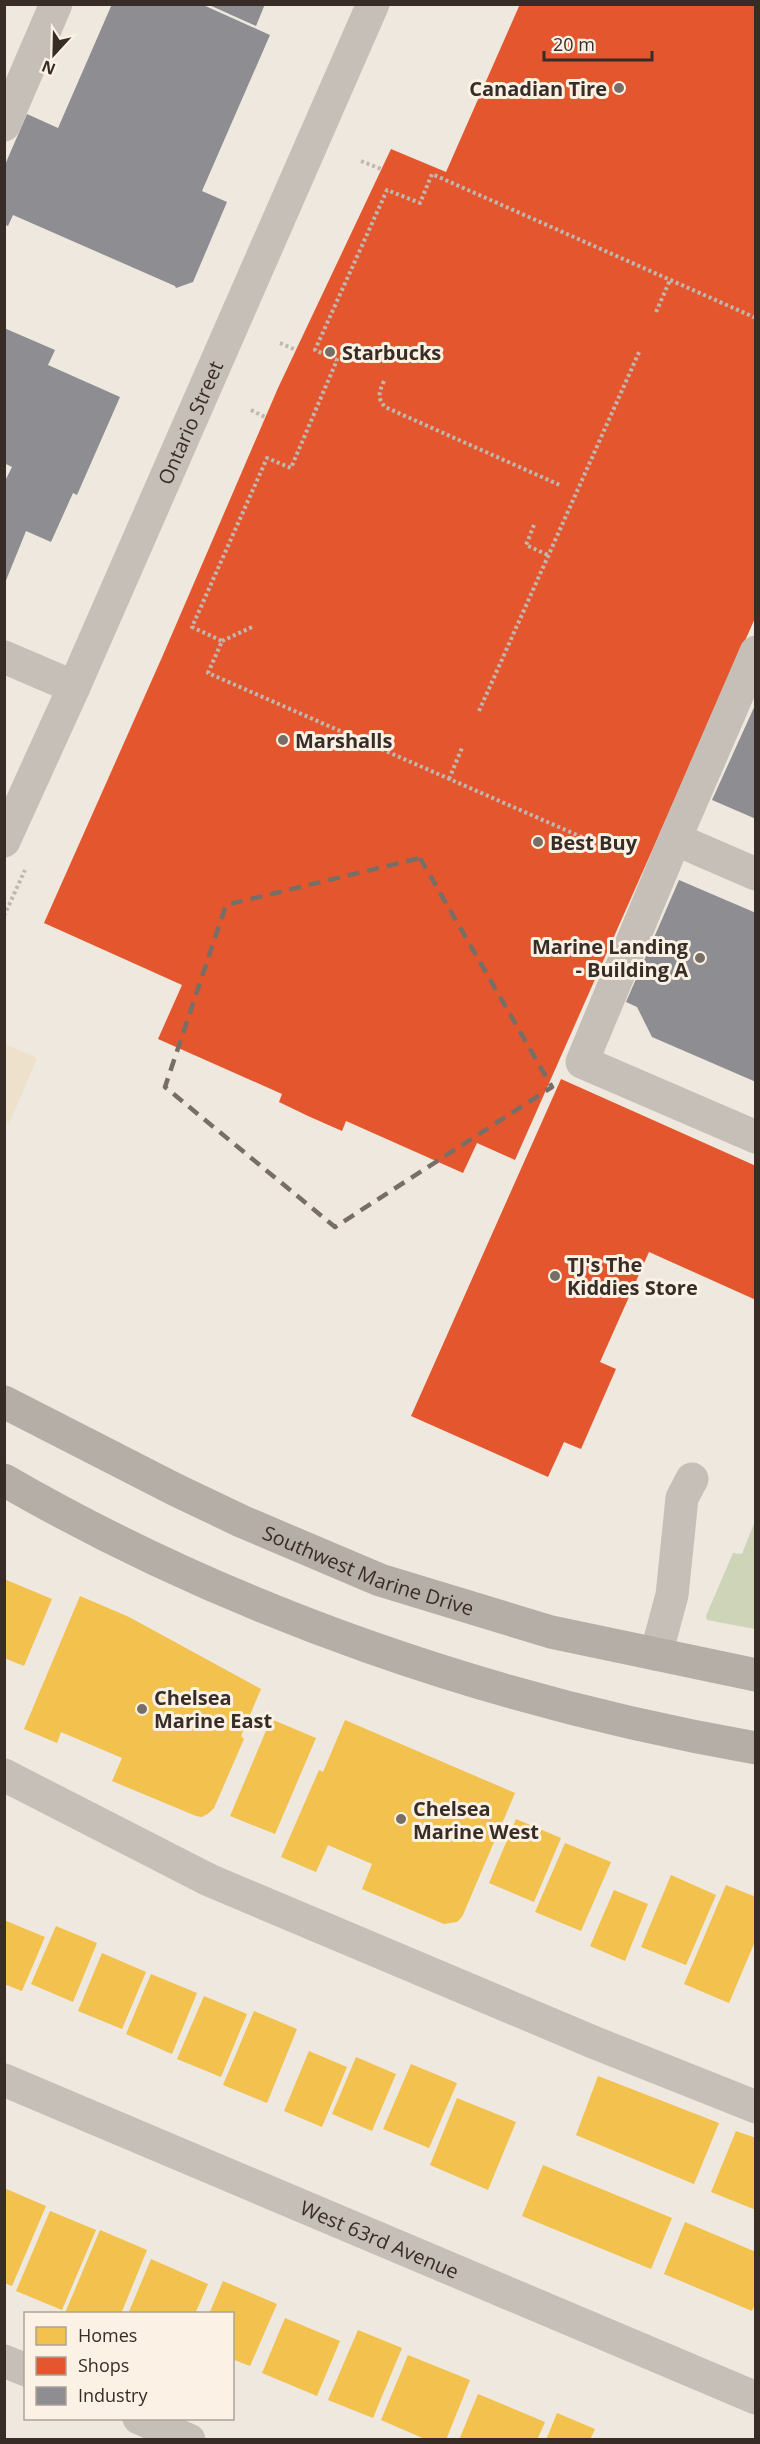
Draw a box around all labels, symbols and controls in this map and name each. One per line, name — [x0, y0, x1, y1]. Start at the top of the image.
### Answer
north arrow — [24, 24, 84, 84]
scale bar — [544, 24, 652, 62]
text: 20 m — [553, 32, 595, 56]
text: N — [38, 55, 59, 81]
place label: Canadian Tire — [469, 75, 607, 102]
marker: Canadian Tire — [612, 81, 626, 95]
place label: Starbucks — [342, 339, 441, 366]
marker: Starbucks — [323, 345, 337, 359]
street label: Ontario Street — [151, 356, 229, 489]
place label: Marshalls — [295, 727, 392, 754]
marker: Marshalls — [276, 733, 290, 747]
place label: Best Buy — [550, 829, 638, 856]
marker: Best Buy — [531, 835, 545, 849]
place label: Marine Landing - Building A — [532, 933, 689, 983]
marker: Marine Landing - Building A — [693, 951, 707, 965]
place label: TJ's The Kiddies Store — [567, 1251, 698, 1301]
marker: TJ's The Kiddies Store — [548, 1269, 562, 1283]
street label: Southwest Marine Drive — [259, 1518, 477, 1621]
place label: Chelsea Marine East — [154, 1684, 273, 1734]
marker: Chelsea Marine East — [135, 1702, 149, 1716]
place label: Chelsea Marine West — [413, 1795, 539, 1845]
marker: Chelsea Marine West — [394, 1812, 408, 1826]
street label: West 63rd Avenue — [296, 2193, 463, 2284]
legend — [24, 2312, 234, 2420]
text: Homes — [78, 2323, 137, 2347]
text: Shops — [78, 2353, 129, 2377]
text: Industry — [78, 2383, 148, 2407]

